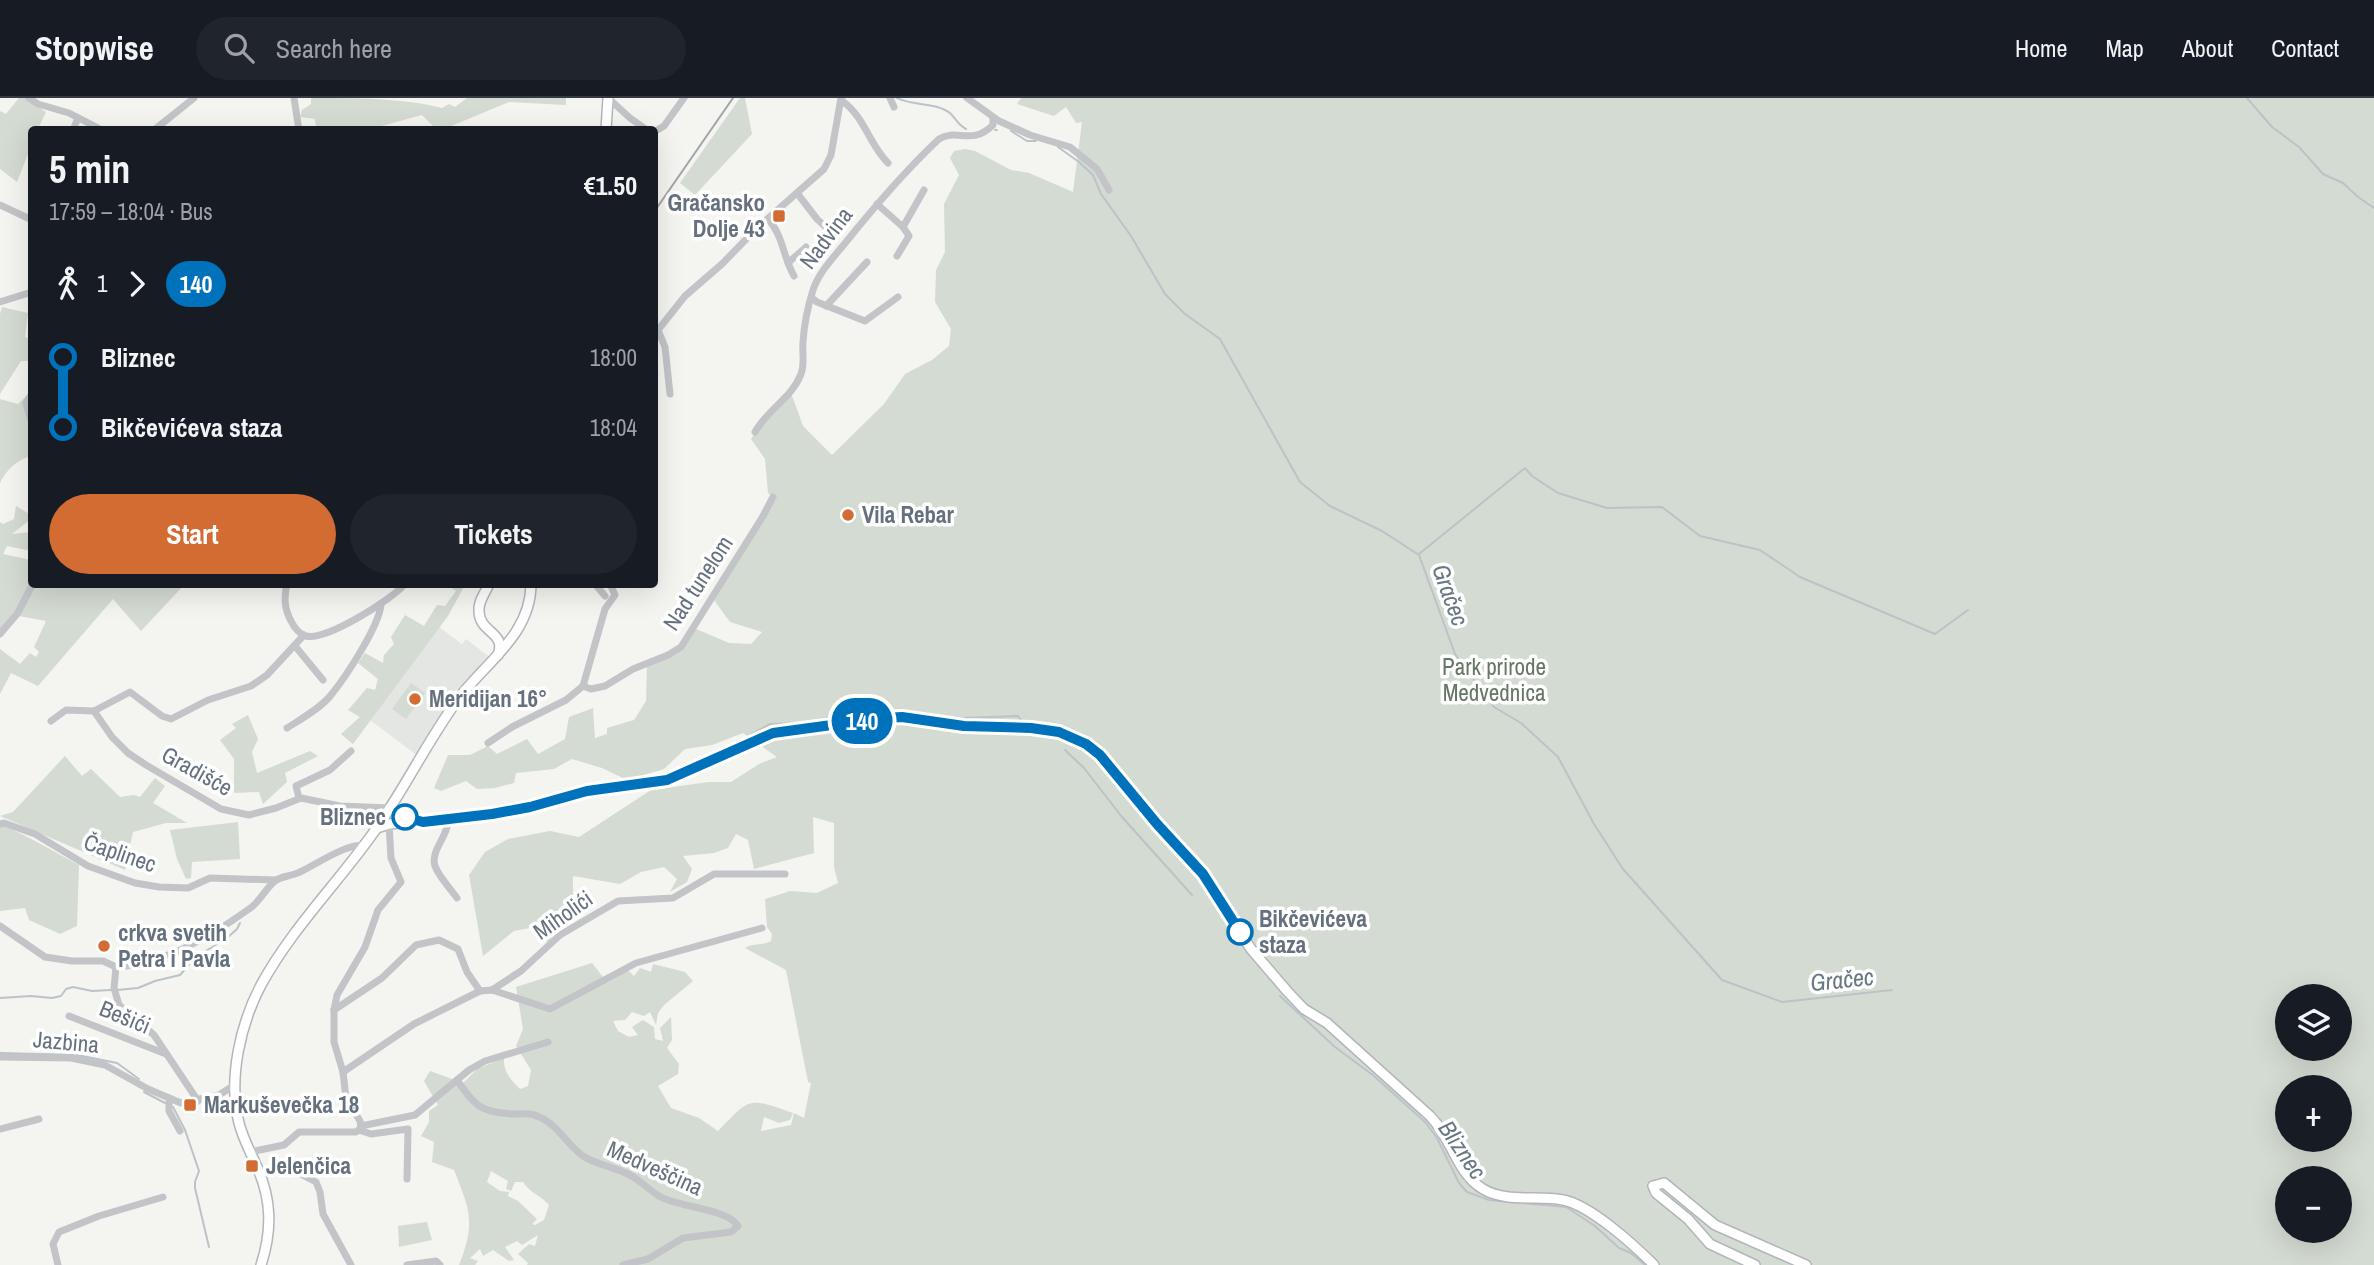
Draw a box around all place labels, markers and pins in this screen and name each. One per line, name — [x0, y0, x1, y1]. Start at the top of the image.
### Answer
place label: Gračansko Dolje 43 — [668, 187, 765, 244]
marker: Gračansko Dolje 43 — [771, 208, 787, 224]
place label: Vila Rebar — [862, 499, 955, 530]
marker: Vila Rebar — [840, 507, 856, 523]
place label: Meridijan 16° — [429, 683, 547, 714]
marker: Meridijan 16° — [407, 691, 423, 707]
place label: Bliznec — [320, 801, 386, 832]
marker: Bliznec — [392, 804, 418, 830]
place label: Bikčevićeva staza — [1259, 903, 1368, 960]
place label: crkva svetih Petra i Pavla — [118, 917, 231, 974]
marker: Bikčevićeva staza — [1227, 919, 1253, 945]
marker: crkva svetih Petra i Pavla — [96, 938, 112, 954]
place label: Markuševečka 18 — [204, 1089, 359, 1120]
marker: Markuševečka 18 — [182, 1097, 198, 1113]
place label: Jelenčica — [266, 1150, 351, 1181]
marker: Jelenčica — [244, 1158, 260, 1174]

